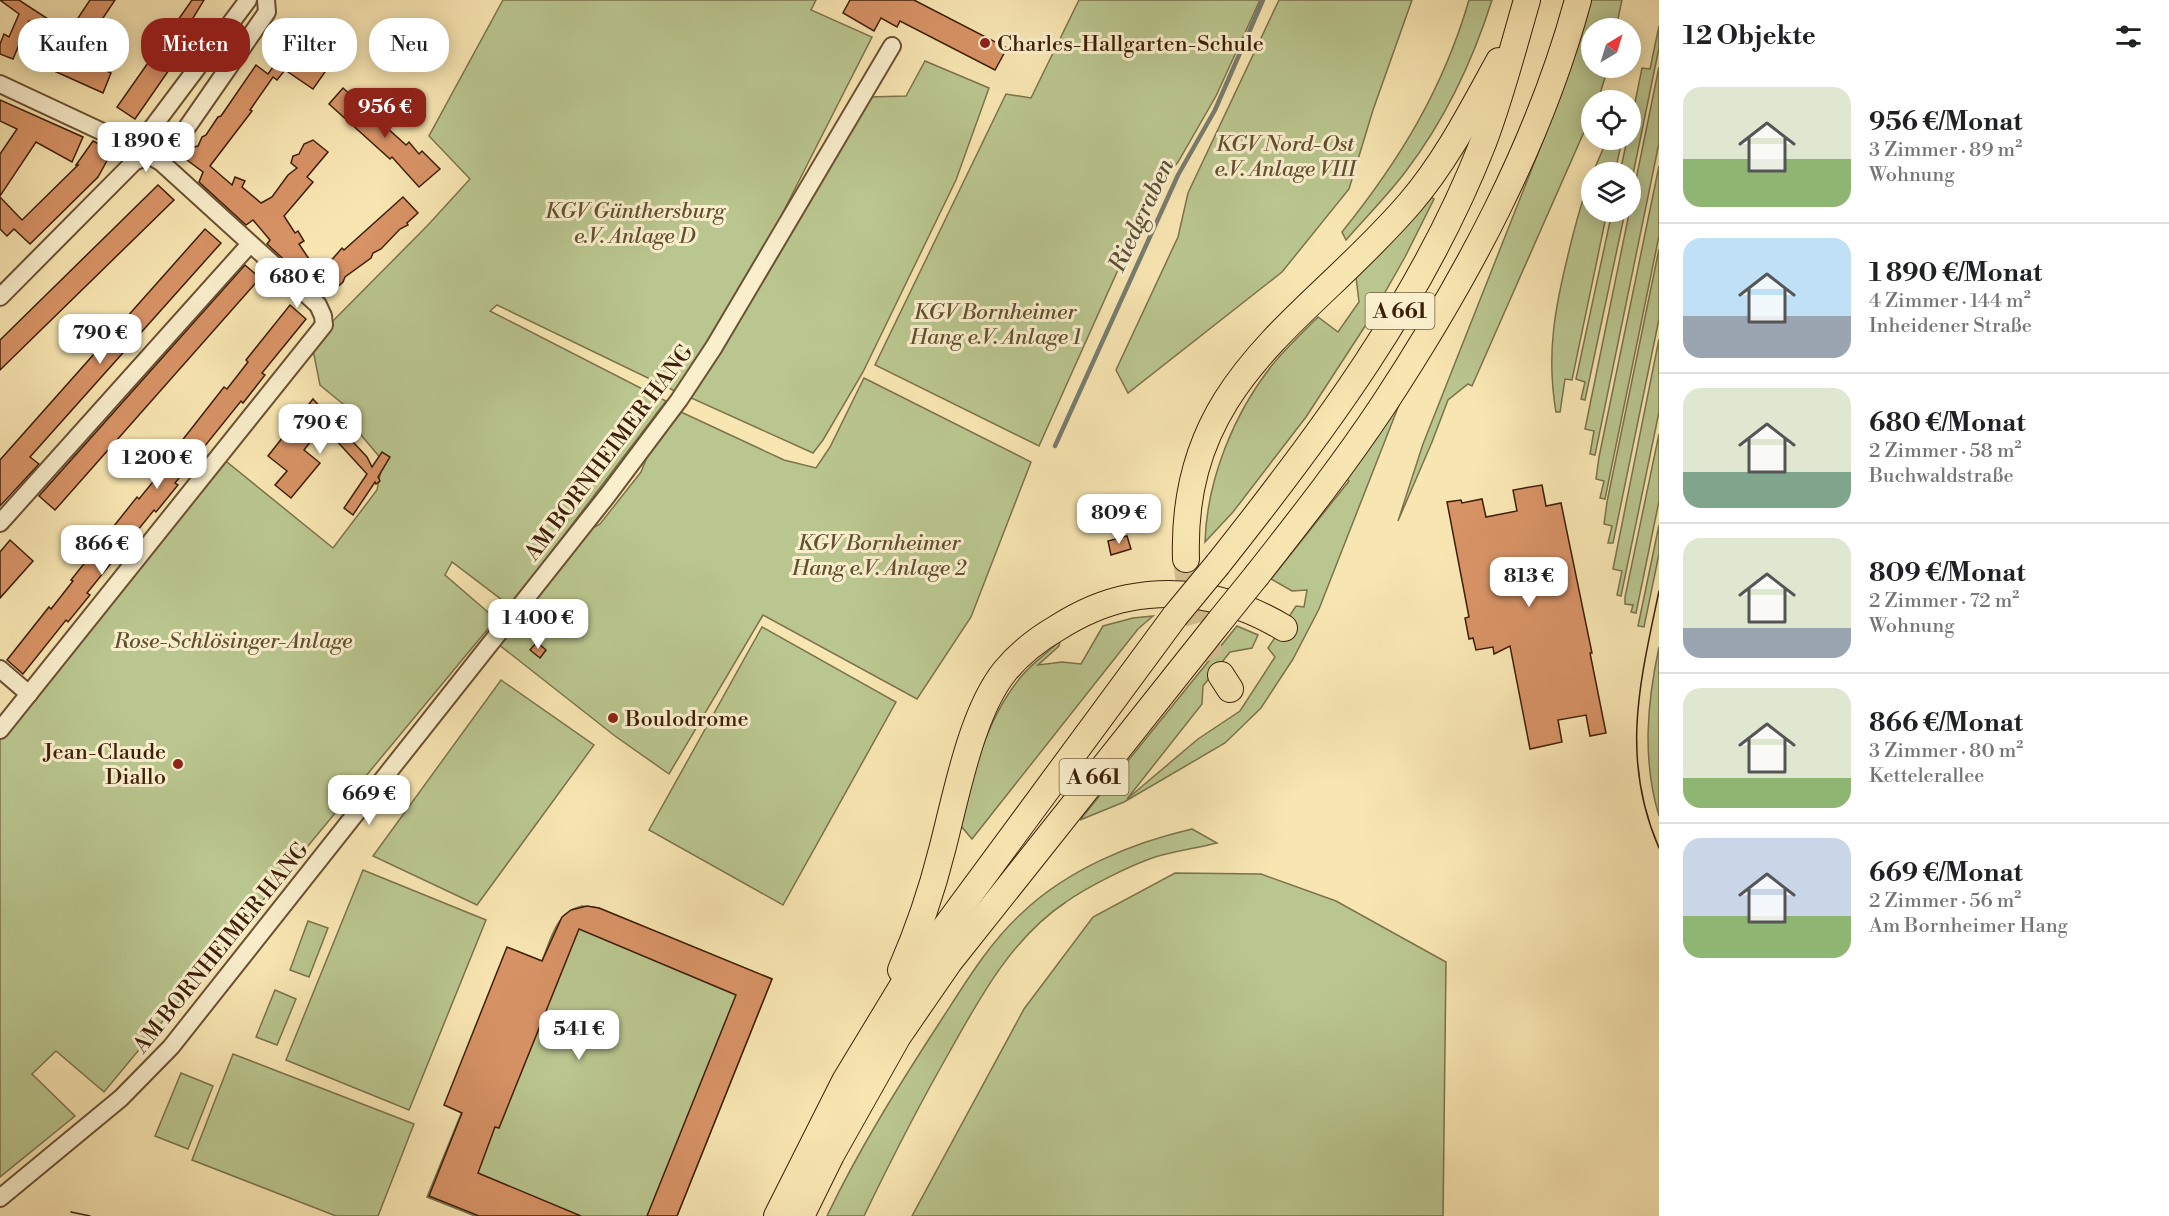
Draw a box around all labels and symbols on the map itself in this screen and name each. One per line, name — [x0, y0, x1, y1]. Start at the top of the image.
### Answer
north arrow — [1581, 18, 1641, 78]
place label: Charles-Hallgarten-Schule — [997, 31, 1264, 58]
marker: Charles-Hallgarten-Schule — [978, 36, 992, 50]
pin: 956 € — [343, 88, 427, 139]
pin: 1 890 € — [91, 122, 201, 173]
park label: KGV Nord-Ost e.V. Anlage VIII — [1214, 131, 1358, 183]
water label: Riedgraben — [1102, 153, 1181, 278]
park label: KGV Günthersburg e.V. Anlage D — [545, 198, 727, 250]
pin: 680 € — [255, 258, 339, 309]
road number: A 661 — [1366, 293, 1434, 329]
park label: KGV Bornheimer Hang e.V. Anlage 1 — [909, 299, 1080, 351]
pin: 790 € — [58, 314, 142, 365]
street label: AM BORNHEIMER HANG — [519, 340, 699, 567]
pin: 790 € — [278, 404, 362, 455]
pin: 1 200 € — [102, 439, 212, 490]
pin: 809 € — [1077, 494, 1161, 545]
pin: 866 € — [60, 525, 144, 576]
park label: KGV Bornheimer Hang e.V. Anlage 2 — [791, 530, 967, 582]
pin: 813 € — [1487, 557, 1571, 608]
pin: 1 400 € — [483, 599, 593, 650]
park label: Rose-Schlösinger-Anlage — [113, 628, 352, 655]
place label: Boulodrome — [624, 706, 749, 733]
marker: Boulodrome — [606, 711, 620, 725]
place label: Jean-Claude Diallo — [42, 739, 166, 791]
marker: Jean-Claude Diallo — [171, 757, 185, 771]
road number: A 661 — [1060, 759, 1128, 795]
pin: 669 € — [327, 775, 411, 826]
street label: AM BORNHEIMER HANG — [127, 837, 315, 1060]
pin: 541 € — [537, 1010, 621, 1061]

